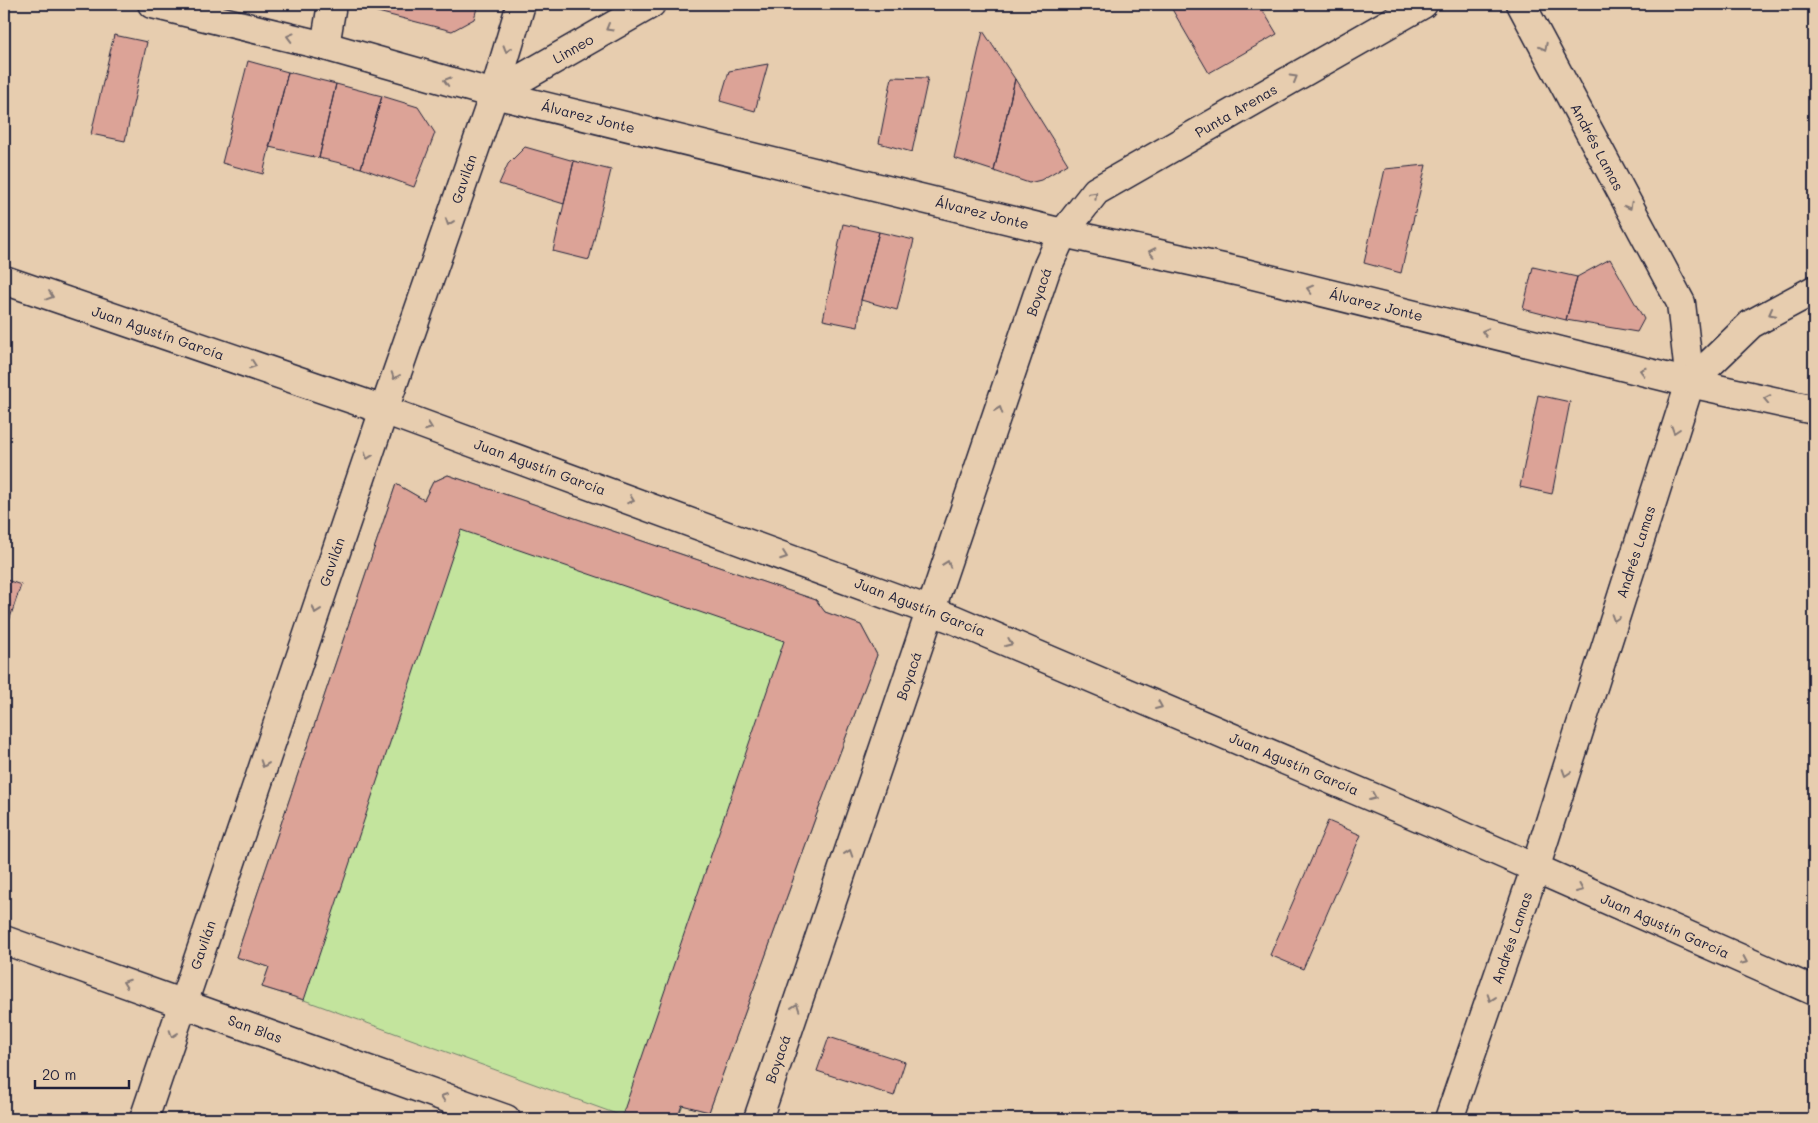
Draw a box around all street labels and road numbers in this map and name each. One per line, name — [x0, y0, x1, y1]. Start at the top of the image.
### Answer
street label: Linneo — [549, 29, 597, 68]
street label: Punta Arenas — [1191, 79, 1280, 142]
street label: Álvarez Jonte — [539, 96, 637, 137]
street label: Andrés Lamas — [1566, 100, 1628, 194]
street label: Gavilán — [446, 152, 481, 206]
street label: Álvarez Jonte — [933, 192, 1031, 233]
street label: Boyacá — [1021, 265, 1056, 319]
street label: Álvarez Jonte — [1327, 284, 1425, 325]
street label: Juan Agustín García — [89, 301, 227, 364]
street label: Juan Agustín García — [472, 434, 609, 499]
street label: Andrés Lamas — [1612, 503, 1659, 601]
street label: Gavilán — [314, 535, 349, 589]
street label: Juan Agustín García — [852, 573, 988, 640]
street label: Boyacá — [891, 649, 926, 703]
street label: Juan Agustín García — [1227, 728, 1362, 799]
street label: Andrés Lamas — [1487, 889, 1536, 986]
street label: Juan Agustín García — [1598, 889, 1732, 962]
street label: Gavilán — [185, 918, 220, 972]
street label: San Blas — [225, 1010, 285, 1047]
street label: Boyacá — [760, 1032, 795, 1086]

